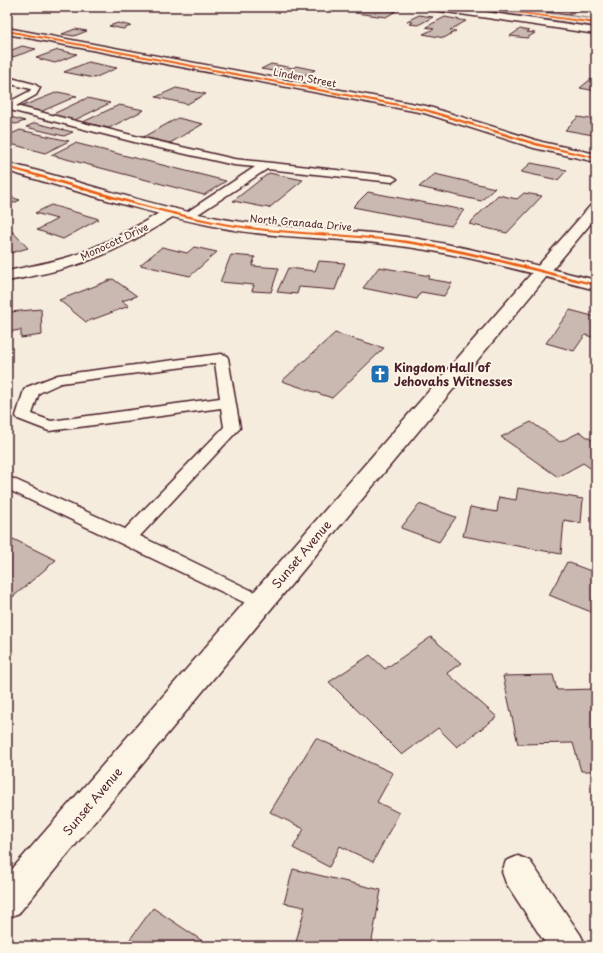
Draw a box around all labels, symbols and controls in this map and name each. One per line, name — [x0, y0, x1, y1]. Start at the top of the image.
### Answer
street label: Linden Street — [272, 64, 338, 90]
street label: North Granada Drive — [249, 210, 353, 234]
street label: Monocott Drive — [77, 219, 151, 263]
place label: Kingdom Hall of Jehovahs Witnesses — [394, 358, 513, 390]
church icon: Kingdom Hall of Jehovahs Witnesses — [369, 363, 391, 385]
street label: Sunset Avenue — [267, 516, 335, 592]
street label: Sunset Avenue — [58, 763, 126, 839]

